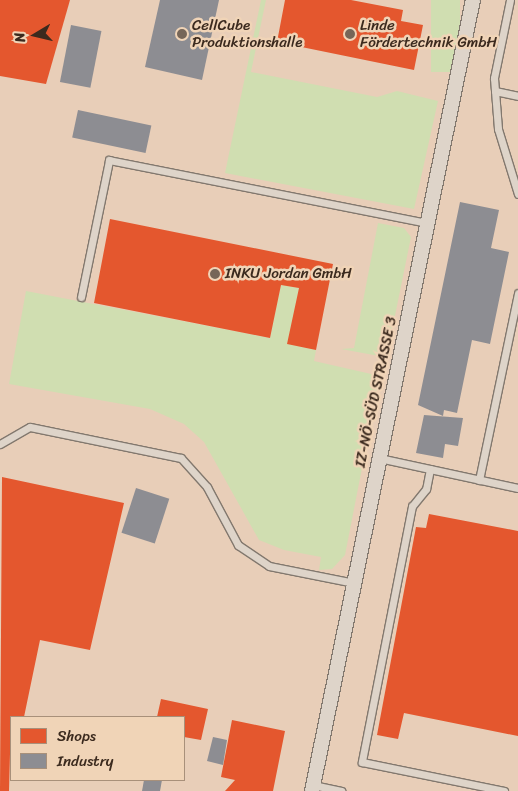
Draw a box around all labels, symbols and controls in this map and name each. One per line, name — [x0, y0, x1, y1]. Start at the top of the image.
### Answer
north arrow — [10, 10, 60, 60]
place label: CellCube Produktionshalle — [192, 16, 303, 51]
place label: Linde Fördertechnik GmbH — [360, 16, 497, 51]
marker: CellCube Produktionshalle — [176, 28, 188, 40]
marker: Linde Fördertechnik GmbH — [344, 28, 356, 40]
text: N — [7, 31, 33, 44]
place label: INKU Jordan GmbH — [225, 265, 352, 283]
marker: INKU Jordan GmbH — [209, 268, 221, 280]
street label: IZ-NÖ-SÜD STRASSE 3 — [351, 314, 401, 470]
legend — [10, 716, 185, 781]
text: Shops — [57, 723, 96, 749]
text: Industry — [57, 748, 114, 774]

